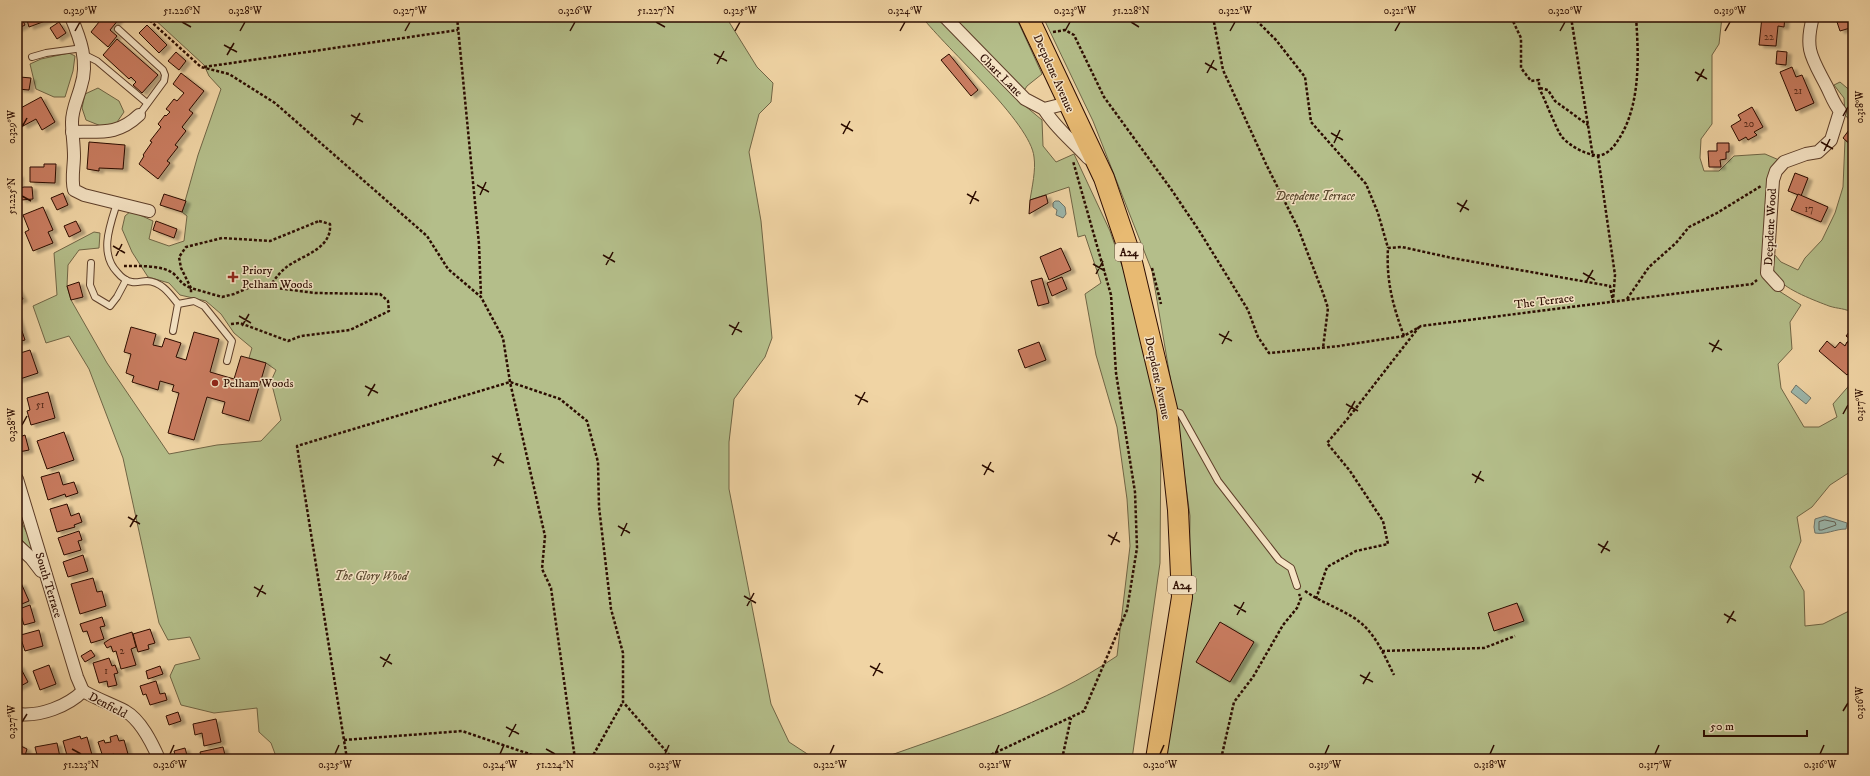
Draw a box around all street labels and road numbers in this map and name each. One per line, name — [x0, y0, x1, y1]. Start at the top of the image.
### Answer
street label: Deepdene Avenue — [1030, 32, 1078, 115]
street label: Chart Lane — [976, 51, 1025, 100]
street label: Deepdene Wood — [1761, 188, 1780, 266]
road number: A24 — [1115, 243, 1143, 261]
street label: The Terrace — [1513, 290, 1575, 313]
street label: Deepdene Avenue — [1141, 335, 1174, 421]
street label: South Terrace — [31, 551, 66, 620]
road number: A24 — [1168, 576, 1196, 594]
street label: Denfield — [86, 689, 130, 722]

